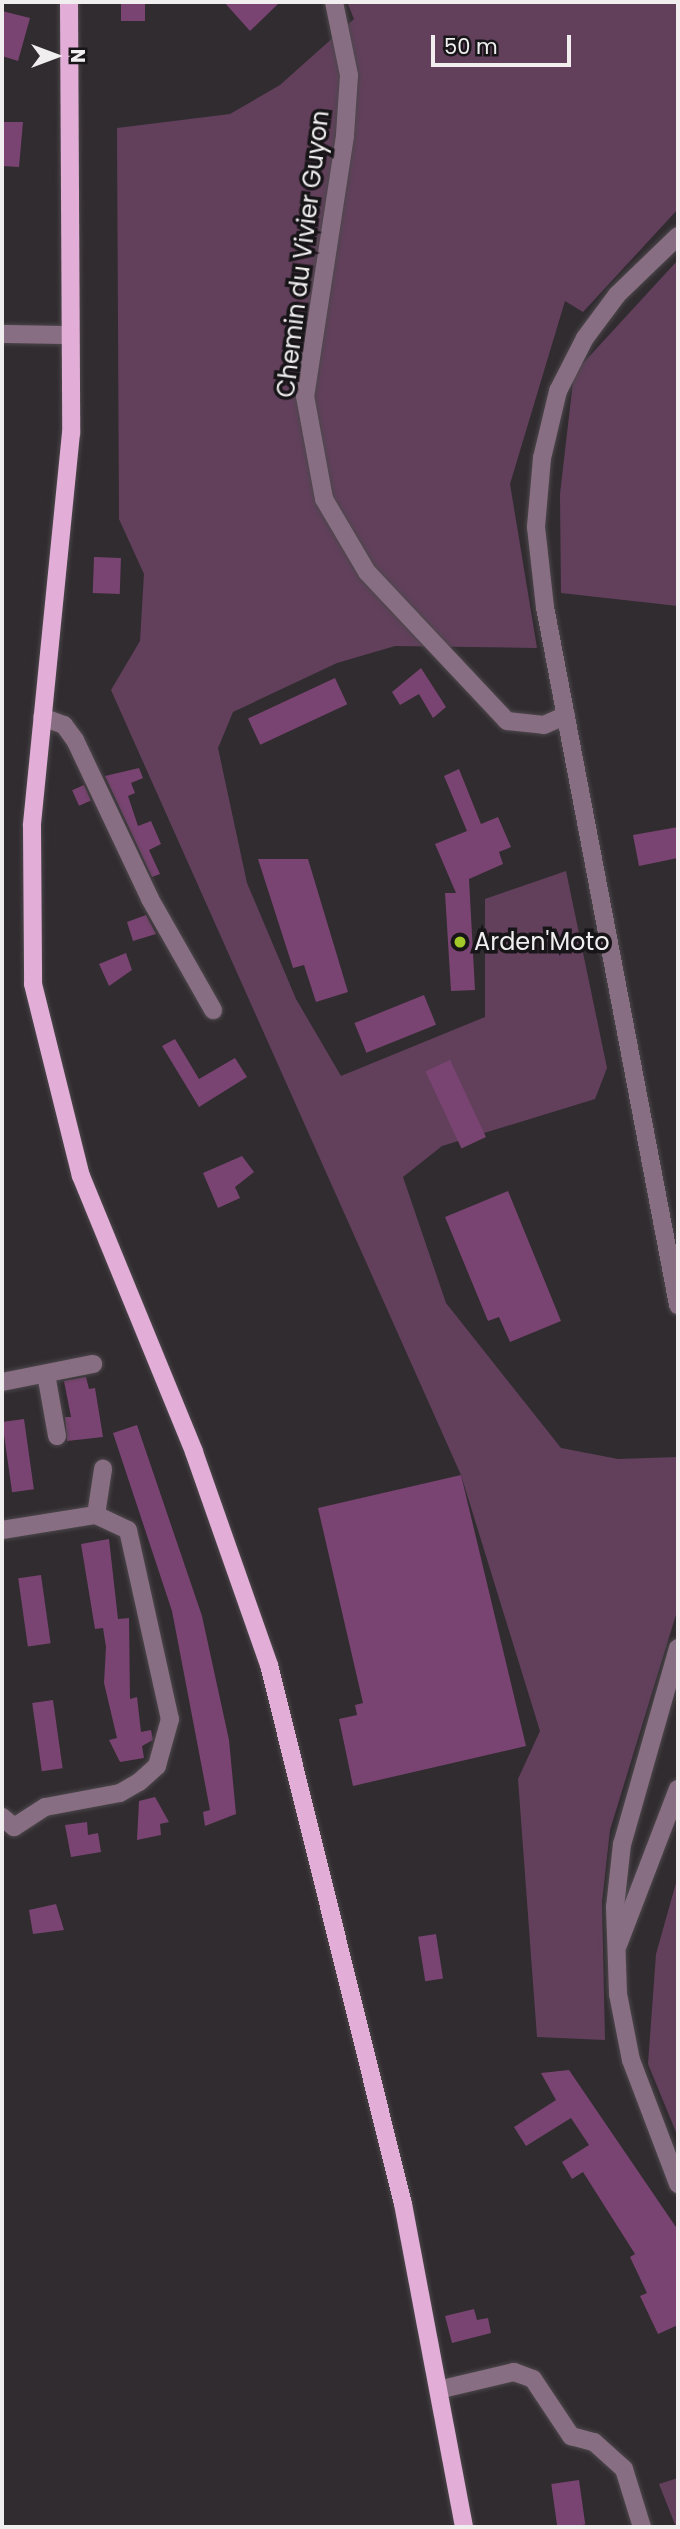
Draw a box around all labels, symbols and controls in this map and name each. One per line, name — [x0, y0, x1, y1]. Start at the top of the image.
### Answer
north arrow — [21, 21, 91, 91]
scale bar — [435, 21, 575, 65]
text: 50 m — [444, 32, 498, 61]
text: N — [64, 49, 91, 63]
street label: Chemin du Vivier Guyon — [271, 109, 335, 399]
place label: Arden'Moto — [474, 928, 610, 956]
marker: Arden'Moto — [452, 934, 468, 950]

